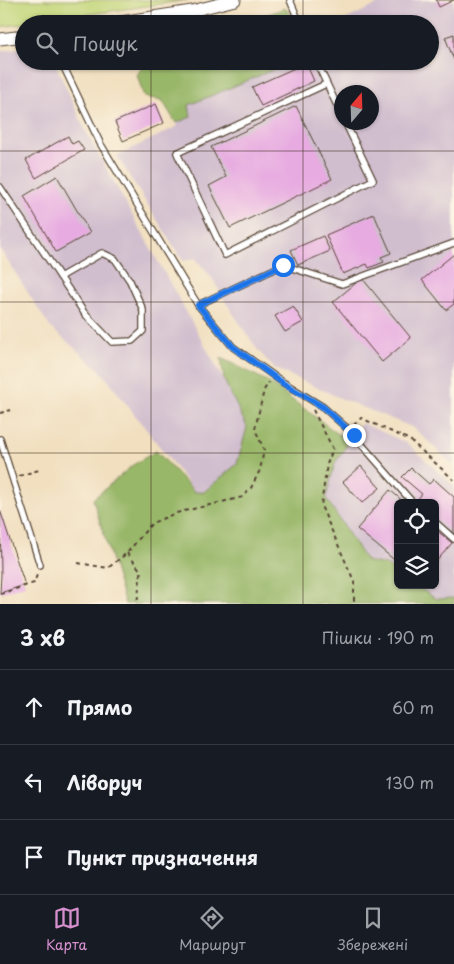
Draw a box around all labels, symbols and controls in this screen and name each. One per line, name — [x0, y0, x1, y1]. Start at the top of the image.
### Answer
search box — [15, 15, 439, 70]
icon: search — [33, 29, 61, 57]
text: Пошук — [73, 29, 138, 57]
north arrow — [334, 85, 379, 130]
route start — [272, 254, 295, 277]
route end — [343, 424, 366, 447]
map controls — [394, 499, 439, 589]
button: locate — [394, 499, 439, 544]
button: layers — [394, 544, 439, 589]
text: 3 хв — [20, 621, 65, 653]
text: Пішки · 190 m — [322, 625, 434, 649]
icon: ahead — [20, 693, 48, 721]
text: Прямо — [67, 693, 132, 721]
text: 60 m — [392, 695, 434, 719]
icon: left — [20, 768, 48, 796]
text: Ліворуч — [67, 768, 143, 796]
text: 130 m — [386, 770, 434, 794]
icon: arrive — [20, 843, 48, 871]
text: Пункт призначення — [67, 843, 258, 871]
tab: Карта — [46, 904, 87, 955]
tab: Маршрут — [179, 904, 245, 955]
tab: Збережені — [338, 904, 408, 955]

